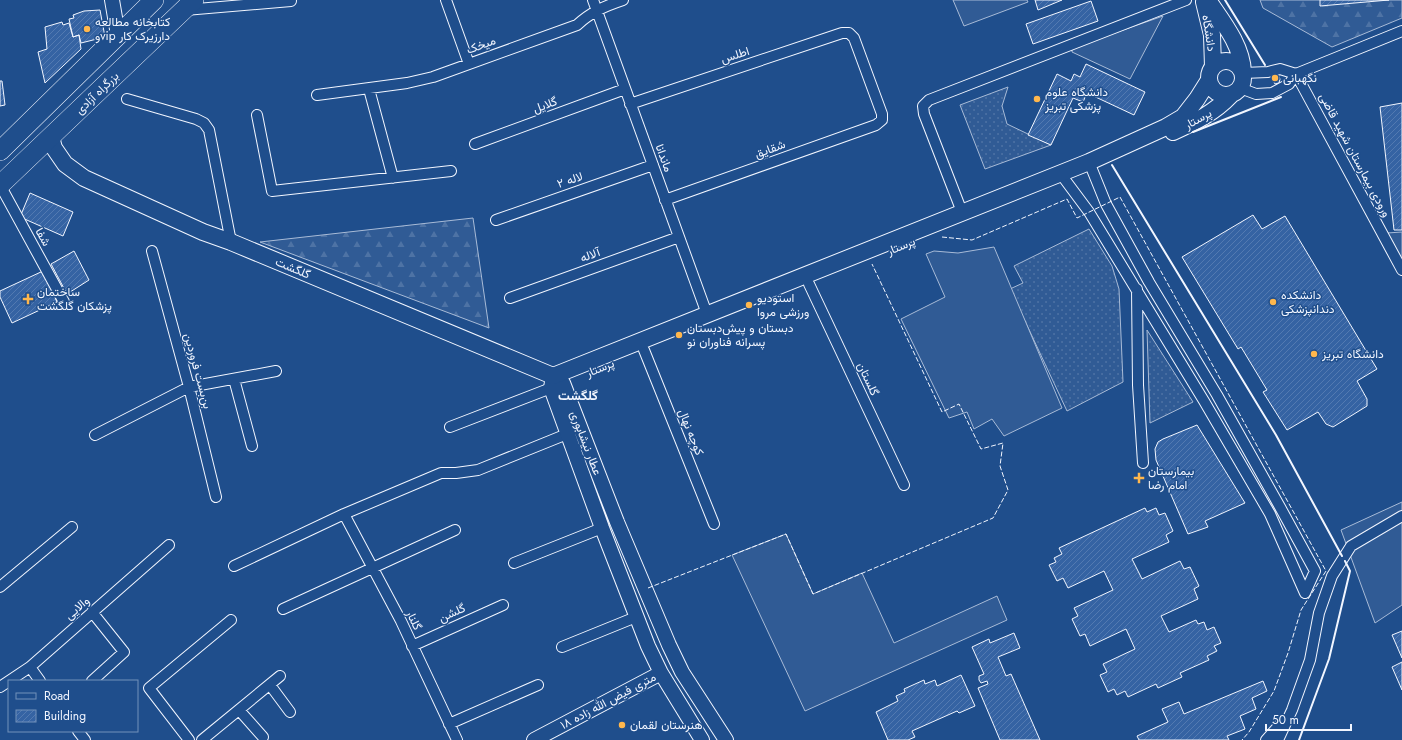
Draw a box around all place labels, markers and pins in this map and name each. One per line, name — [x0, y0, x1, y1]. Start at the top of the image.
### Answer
place label: کتابخانه مطالعه وvip دارزیرک کار — [95, 13, 170, 45]
marker: کتابخانه مطالعه وvip دارزیرک کار — [82, 24, 92, 34]
place label: نگهبانی — [1283, 69, 1317, 87]
marker: نگهبانی — [1270, 73, 1280, 83]
place label: دانشگاه علوم پزشکی تبریز — [1044, 83, 1108, 115]
marker: دانشگاه علوم پزشکی تبریز — [1032, 94, 1042, 104]
place label: ساختمان پزشکان گلگشت — [37, 283, 112, 315]
place label: دانشکده دندانپزشکی — [1281, 286, 1335, 318]
place label: استودیو ورزشی مروا — [757, 289, 809, 321]
marker: ساختمان پزشکان گلگشت — [22, 293, 34, 305]
marker: دانشکده دندانپزشکی — [1268, 297, 1278, 307]
marker: استودیو ورزشی مروا — [744, 300, 754, 310]
place label: دبستان و پیش‌دبستان پسرانه فناوران نو — [687, 319, 794, 351]
marker: دبستان و پیش‌دبستان پسرانه فناوران نو — [674, 330, 684, 340]
place label: دانشگاه تبریز — [1321, 345, 1384, 363]
marker: دانشگاه تبریز — [1309, 349, 1319, 359]
place label: بیمارستان امام رضا — [1148, 462, 1194, 494]
marker: بیمارستان امام رضا — [1133, 472, 1145, 484]
place label: هنرستان لقمان — [630, 716, 703, 734]
marker: هنرستان لقمان — [617, 720, 627, 730]

